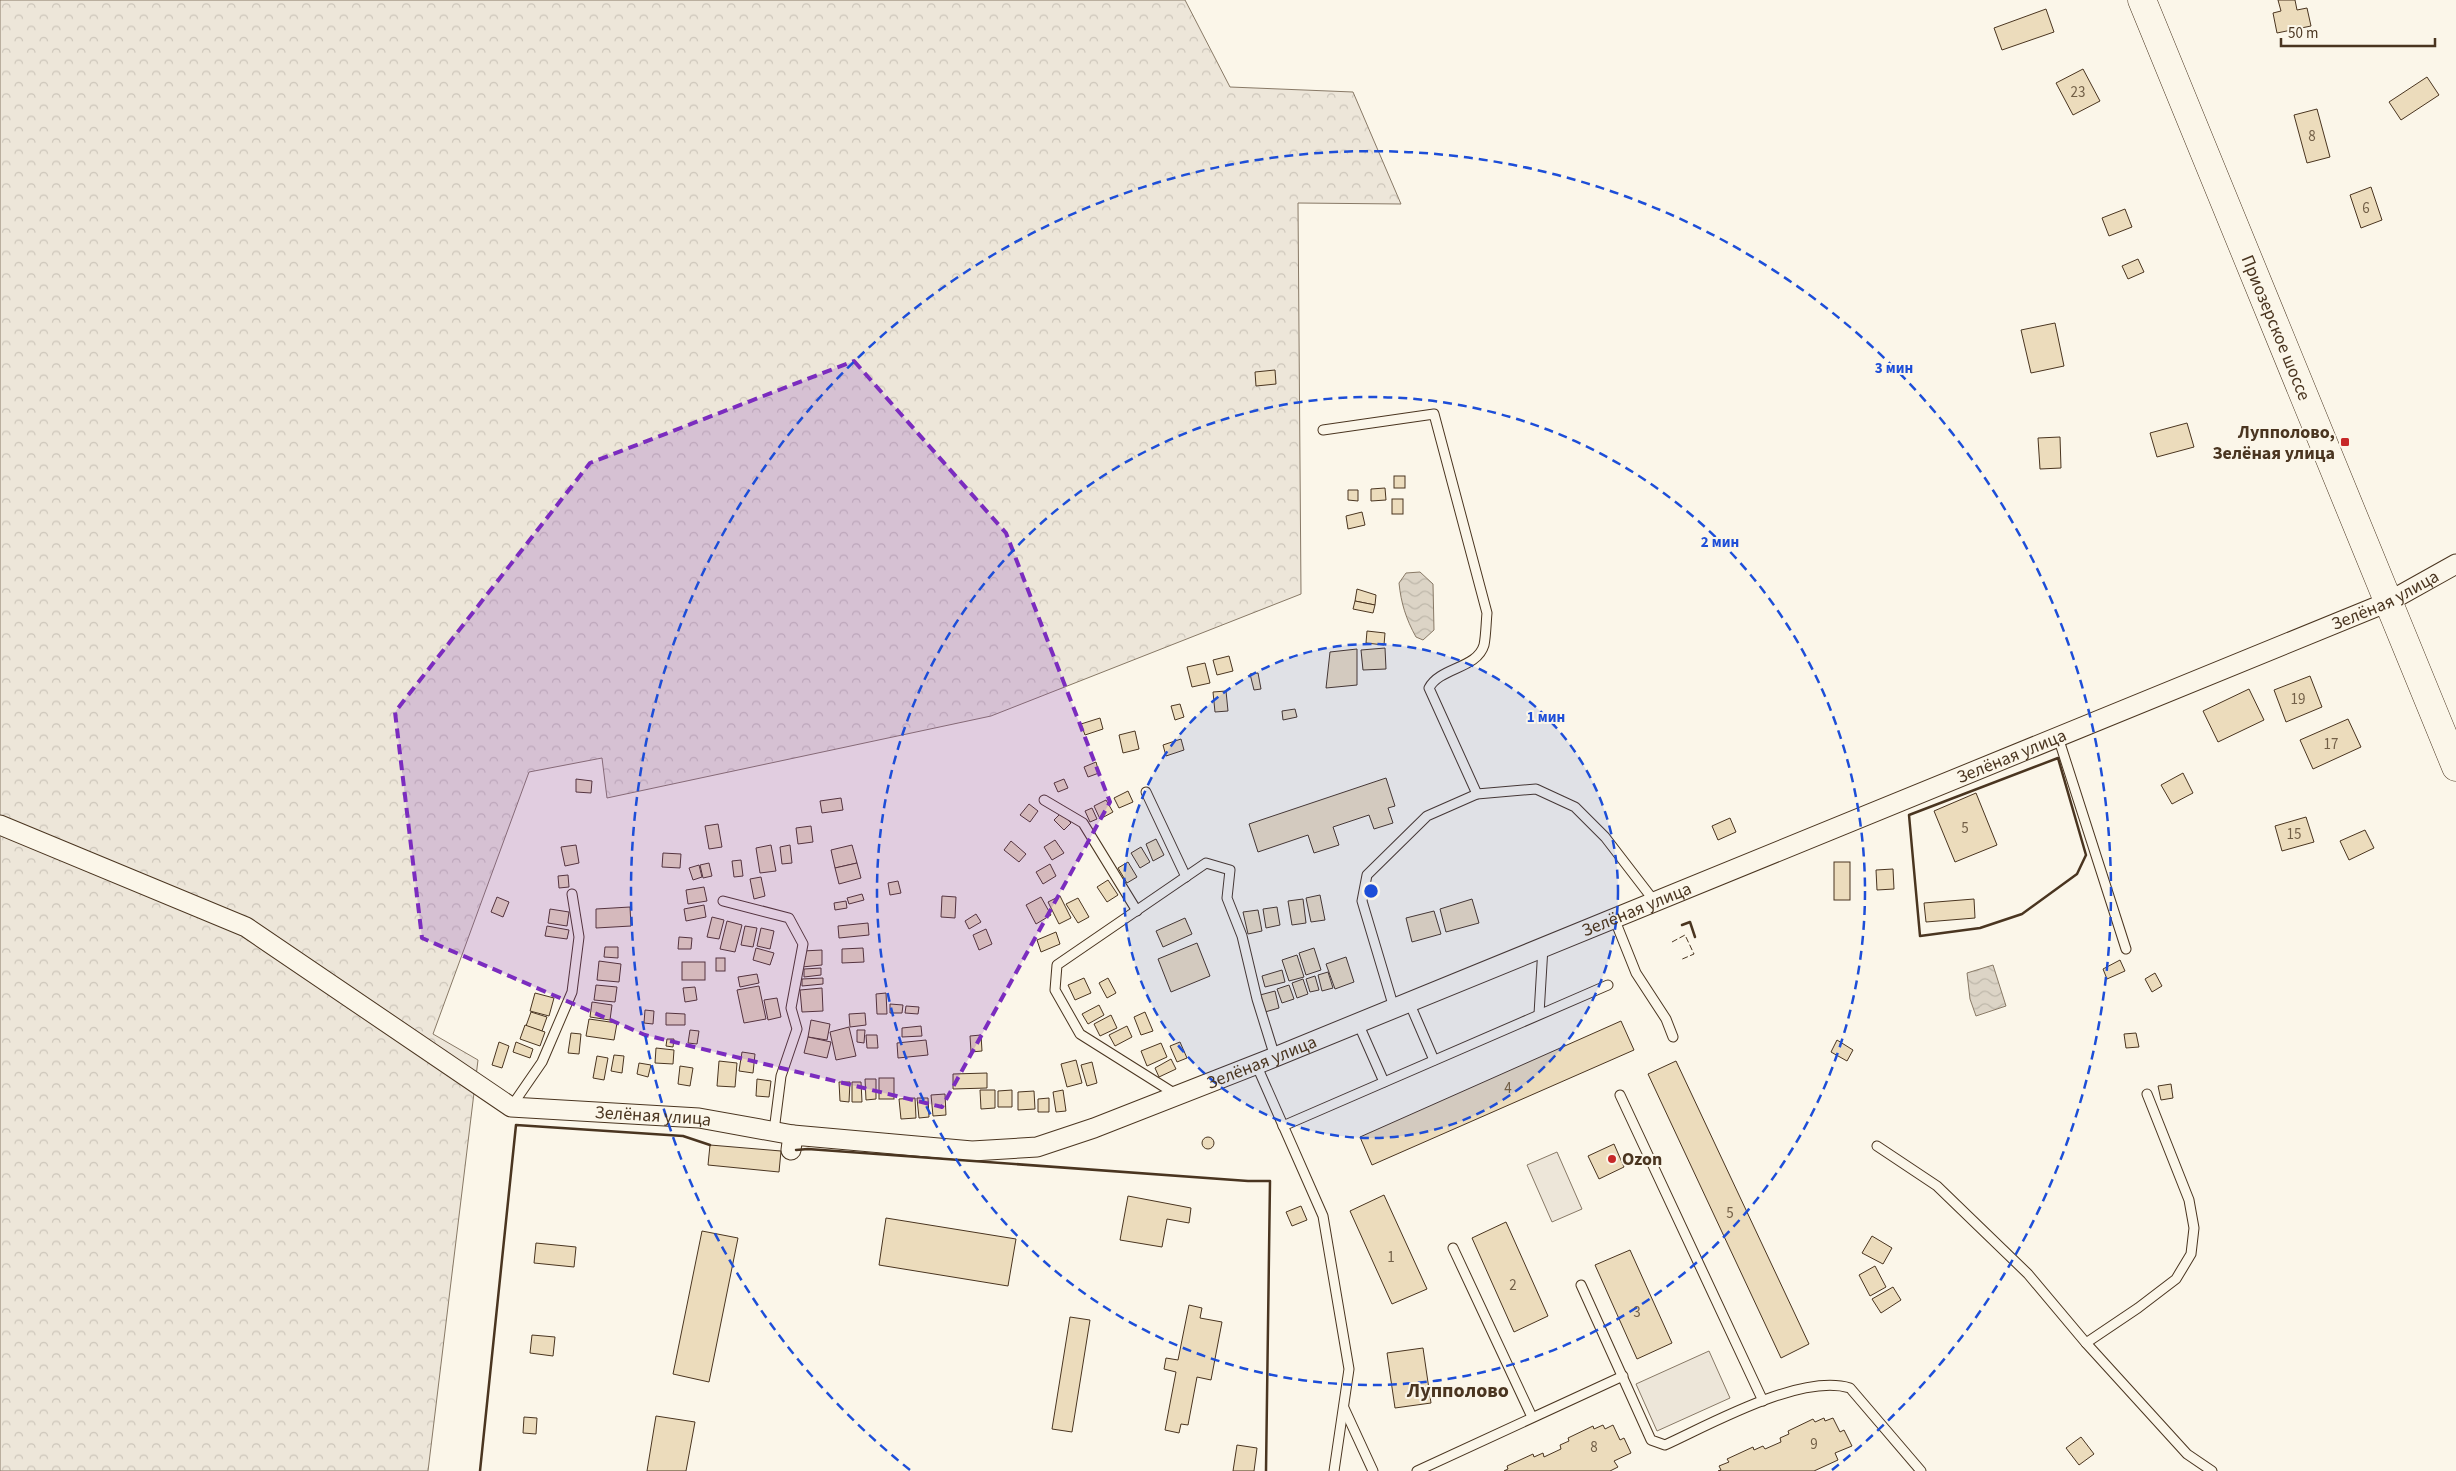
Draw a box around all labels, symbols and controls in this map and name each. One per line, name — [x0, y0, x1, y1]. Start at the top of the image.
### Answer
scale bar — [2281, 15, 2435, 47]
text: 50 m — [2288, 23, 2318, 44]
house number: 23 — [2071, 82, 2085, 103]
house number: 8 — [2308, 126, 2316, 147]
house number: 6 — [2362, 198, 2370, 219]
street label: Приозерское шоссе — [2235, 251, 2317, 404]
text: 3 мин — [1875, 358, 1913, 379]
place label: Лупполово, Зелёная улица — [2212, 420, 2335, 466]
marker: Лупполово, Зелёная улица — [2339, 436, 2351, 448]
text: 2 мин — [1701, 532, 1739, 553]
street label: Зелёная улица — [2328, 564, 2444, 637]
house number: 19 — [2291, 689, 2305, 710]
text: 1 мин — [1527, 707, 1565, 728]
street label: Зелёная улица — [1953, 723, 2070, 790]
house number: 17 — [2324, 734, 2338, 755]
house number: 5 — [1961, 818, 1969, 839]
house number: 15 — [2287, 824, 2301, 845]
street label: Зелёная улица — [1578, 876, 1695, 943]
centre of rings — [1362, 882, 1380, 900]
street label: Зелёная улица — [1203, 1029, 1321, 1096]
house number: 4 — [1504, 1078, 1512, 1099]
street label: Зелёная улица — [594, 1100, 713, 1133]
place label: Ozon — [1622, 1147, 1662, 1172]
marker: Ozon — [1606, 1153, 1618, 1165]
house number: 5 — [1726, 1203, 1734, 1224]
house number: 1 — [1387, 1247, 1395, 1268]
house number: 2 — [1509, 1275, 1517, 1296]
house number: 3 — [1633, 1302, 1641, 1323]
district label: Лупполово — [1406, 1377, 1509, 1405]
house number: 9 — [1810, 1434, 1818, 1455]
house number: 8 — [1590, 1437, 1598, 1458]

